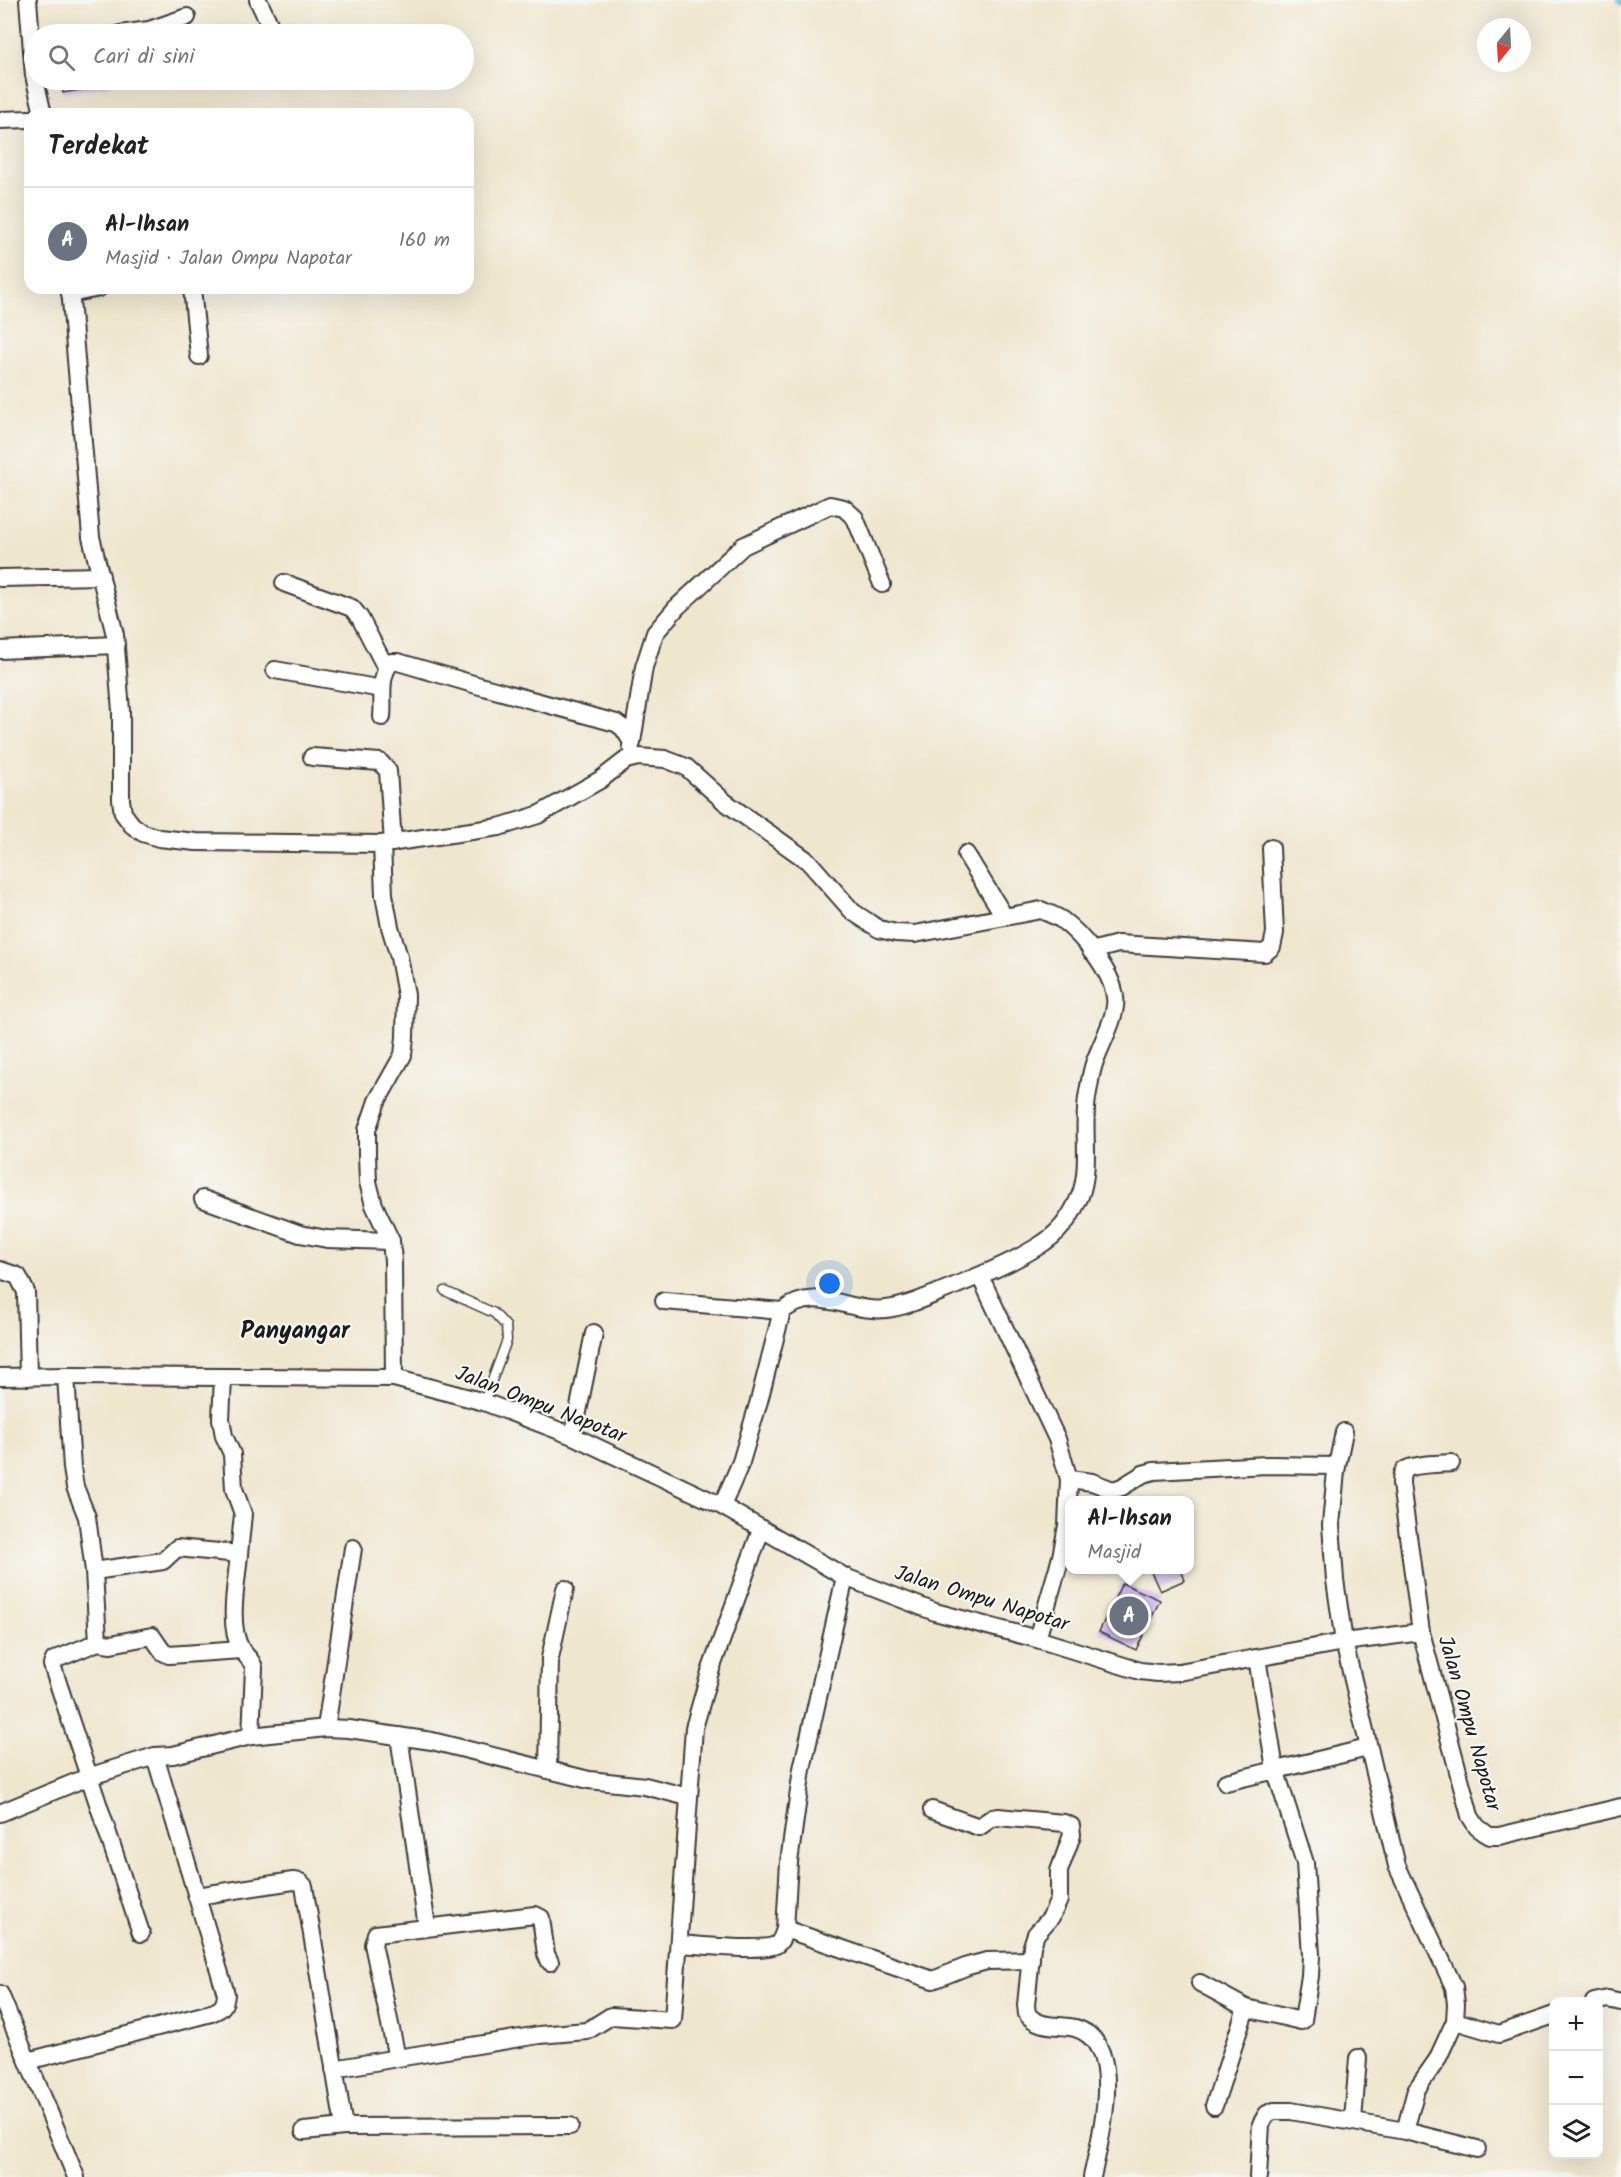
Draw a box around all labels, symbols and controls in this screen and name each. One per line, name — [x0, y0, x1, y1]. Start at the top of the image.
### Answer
north arrow — [1477, 18, 1531, 72]
search box — [24, 24, 474, 90]
text: Cari di sini — [93, 40, 194, 75]
icon: search — [45, 41, 78, 74]
text: Terdekat — [48, 126, 149, 168]
text: Al-Ihsan — [105, 208, 189, 243]
text: A — [61, 225, 74, 257]
text: 160 m — [399, 225, 450, 257]
text: Masjid · Jalan Ompu Napotar — [105, 243, 352, 275]
your location — [815, 1269, 844, 1298]
district label: Panyangar — [240, 1312, 351, 1351]
street label: Jalan Ompu Napotar — [450, 1358, 632, 1454]
popup — [1065, 1496, 1194, 1574]
text: Al-Ihsan — [1087, 1502, 1172, 1537]
text: Masjid — [1087, 1537, 1141, 1569]
street label: Jalan Ompu Napotar — [890, 1557, 1074, 1642]
pin: A — [1110, 1594, 1148, 1638]
street label: Jalan Ompu Napotar — [1428, 1632, 1510, 1816]
map controls — [1549, 1997, 1603, 2159]
button: + — [1549, 1997, 1603, 2051]
button: − — [1549, 2051, 1603, 2105]
button: layers — [1549, 2105, 1603, 2159]

